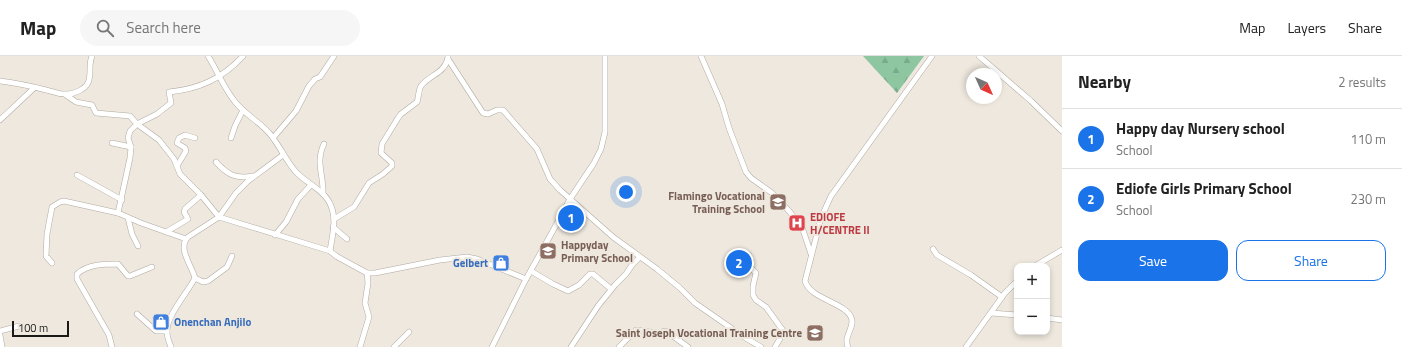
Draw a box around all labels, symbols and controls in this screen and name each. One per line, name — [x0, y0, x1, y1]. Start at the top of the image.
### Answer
search box — [80, 10, 360, 46]
text: Map — [20, 13, 56, 42]
text: Search here — [126, 16, 201, 39]
icon: search — [94, 17, 116, 39]
text: Map — [1239, 17, 1265, 38]
text: Layers — [1287, 17, 1326, 38]
text: Share — [1348, 17, 1382, 38]
north arrow — [966, 68, 1002, 104]
text: Nearby — [1078, 69, 1131, 95]
text: 2 results — [1338, 72, 1386, 92]
text: Happy day Nursery school — [1116, 117, 1285, 140]
text: 1 — [1087, 129, 1095, 149]
text: 110 m — [1350, 129, 1386, 149]
text: School — [1116, 140, 1152, 160]
text: Ediofe Girls Primary School — [1116, 177, 1292, 200]
your location — [616, 182, 636, 202]
place label: Flamingo Vocational Training School — [668, 188, 765, 217]
text: 2 — [1087, 189, 1095, 209]
text: 230 m — [1350, 189, 1386, 209]
school or university icon: Flamingo Vocational Training School — [768, 192, 788, 212]
text: School — [1116, 200, 1152, 220]
pin: 1 — [558, 203, 584, 233]
place label: EDIOFE H/CENTRE II — [810, 209, 870, 238]
hospital icon: EDIOFE H/CENTRE II — [787, 213, 807, 233]
place label: Happyday Primary School — [561, 237, 633, 266]
button: Save — [1078, 240, 1228, 281]
button: Share — [1236, 240, 1386, 281]
school or university icon: Happyday Primary School — [538, 241, 558, 261]
pin: 2 — [726, 248, 752, 278]
shop icon: Gelbert — [491, 253, 511, 273]
place label: Gelbert — [453, 255, 488, 271]
map controls — [1014, 263, 1050, 335]
button: + — [1014, 263, 1050, 299]
button: − — [1014, 299, 1050, 335]
shop icon: Onenchan Anjilo — [151, 312, 171, 332]
place label: Onenchan Anjilo — [174, 314, 251, 330]
scale bar — [12, 319, 69, 338]
text: 100 m — [18, 320, 48, 336]
school or university icon: Saint Joseph Vocational Training Centre — [805, 323, 825, 343]
place label: Saint Joseph Vocational Training Centre — [616, 325, 802, 341]

